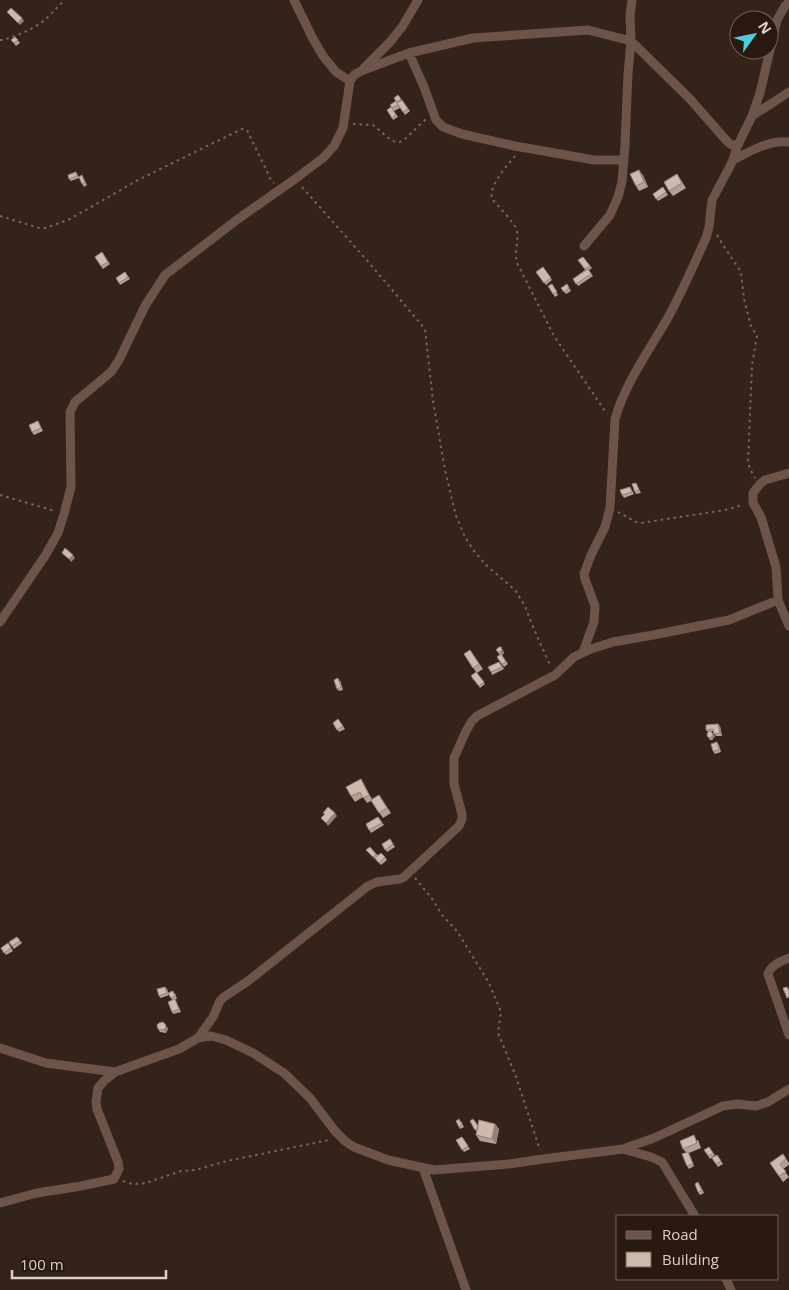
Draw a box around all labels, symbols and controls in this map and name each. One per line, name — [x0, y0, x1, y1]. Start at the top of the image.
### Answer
north arrow — [729, 10, 779, 60]
text: N — [754, 18, 776, 38]
legend — [616, 1215, 779, 1280]
text: Road — [662, 1224, 698, 1244]
scale bar — [12, 1248, 166, 1280]
text: Building — [662, 1249, 719, 1269]
text: 100 m — [20, 1254, 64, 1274]

